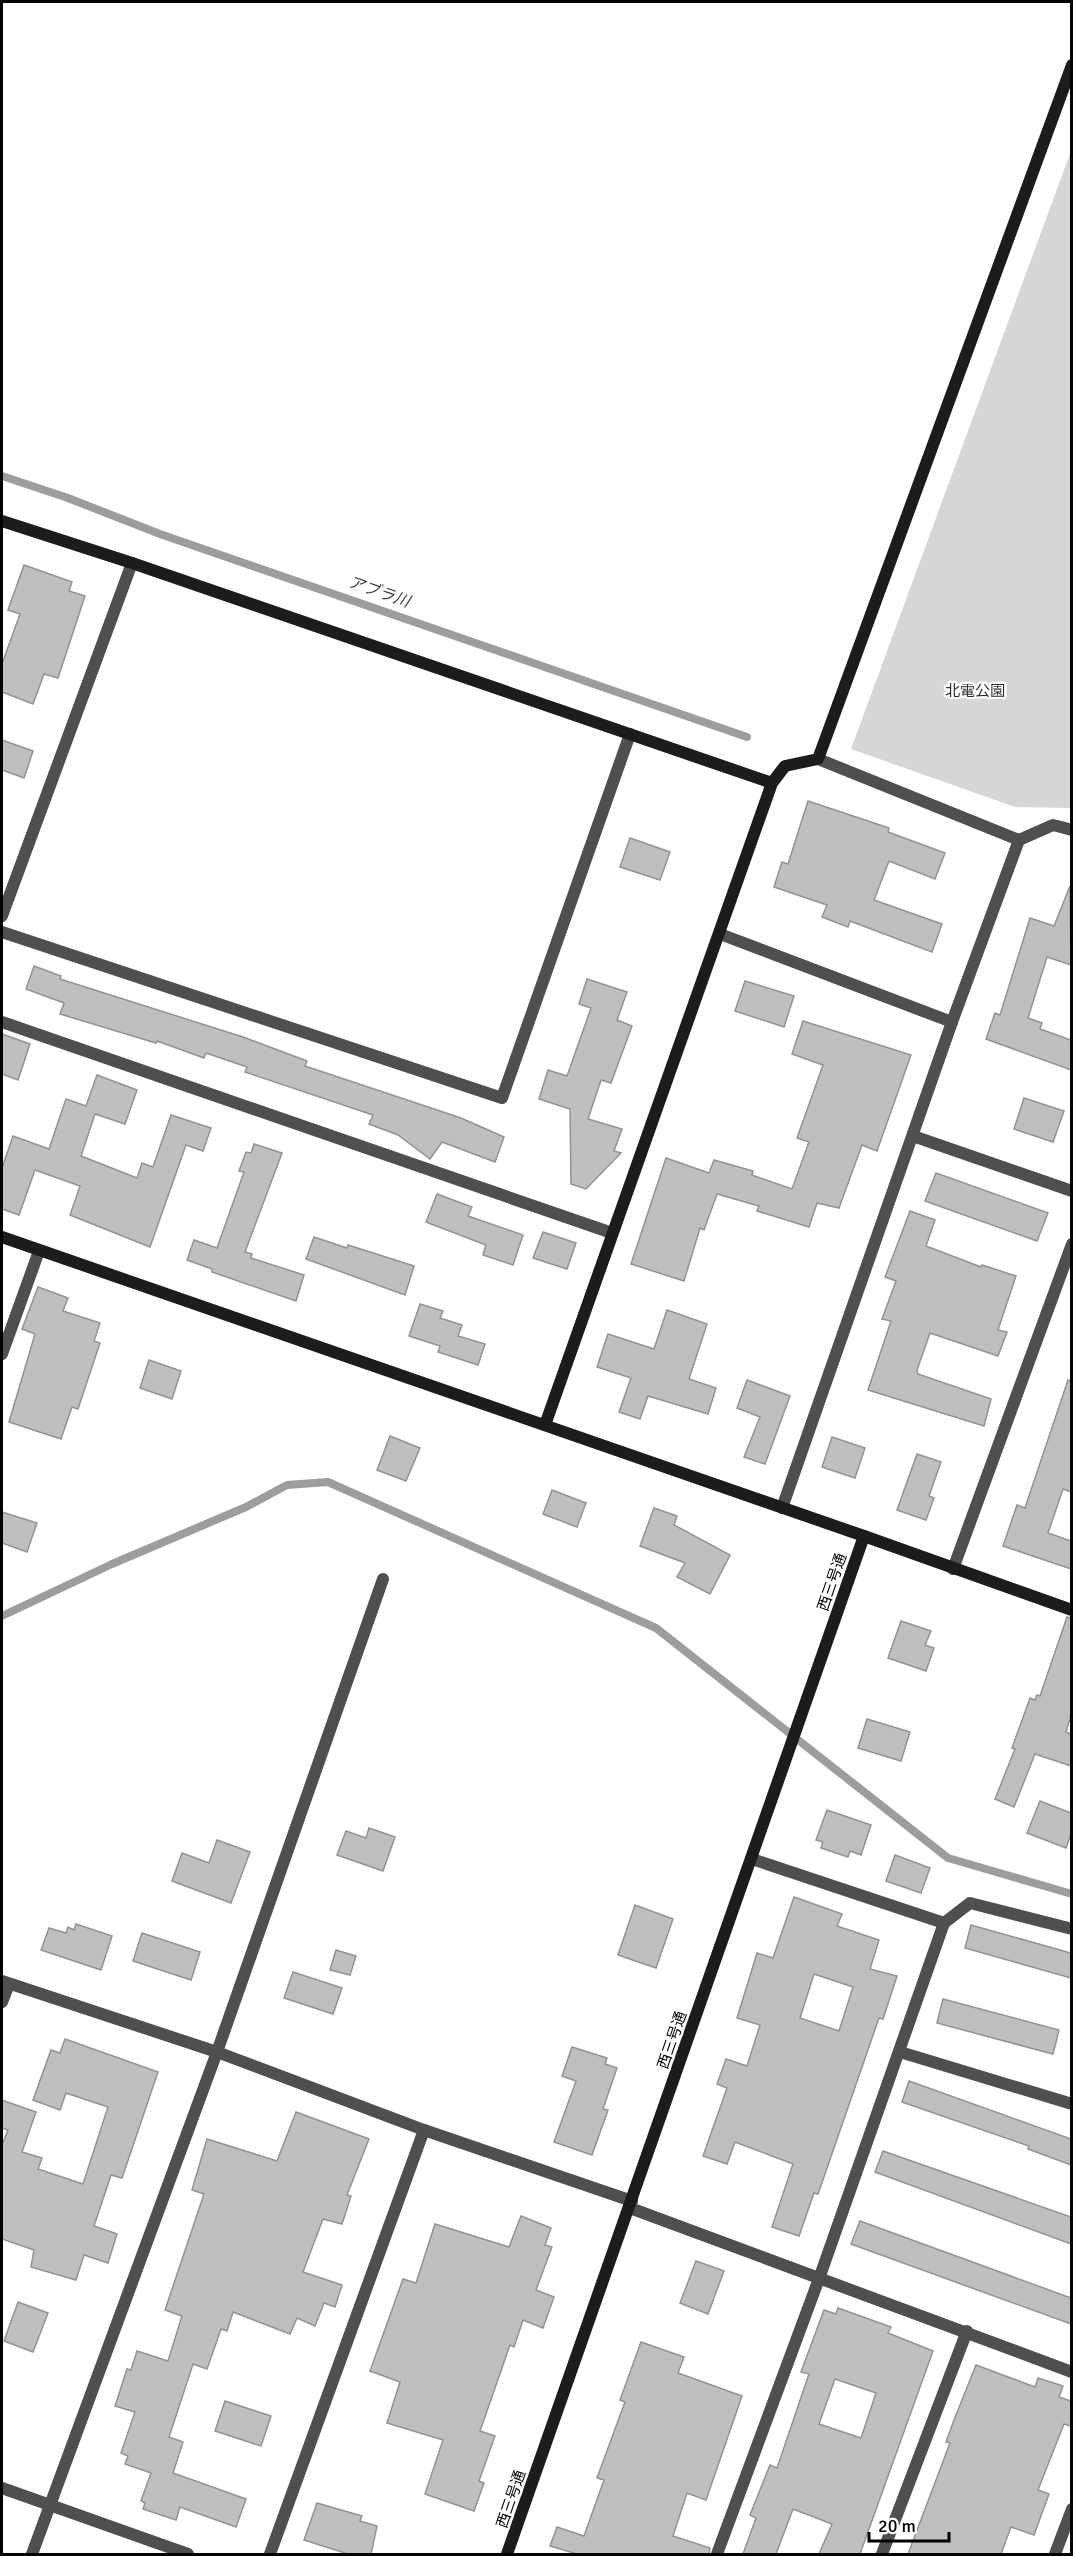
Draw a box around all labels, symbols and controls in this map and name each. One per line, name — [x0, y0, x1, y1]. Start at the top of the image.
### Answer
water label: アブラ川 — [345, 572, 414, 613]
park label: 北電公園 — [945, 682, 1005, 700]
street label: 西三号通 — [814, 1551, 850, 1613]
street label: 西三号通 — [654, 2009, 690, 2071]
street label: 西三号通 — [493, 2468, 529, 2530]
scale bar — [869, 2505, 948, 2543]
text: 20 m — [878, 2515, 916, 2537]

